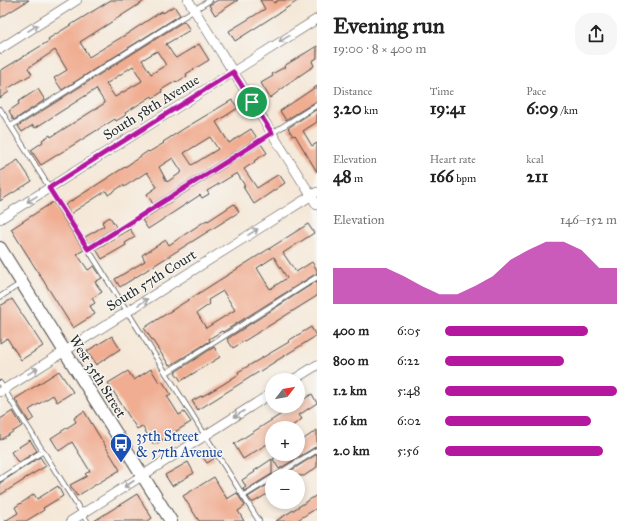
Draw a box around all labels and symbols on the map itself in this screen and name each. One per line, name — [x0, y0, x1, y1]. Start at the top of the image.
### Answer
one-way arrow — [27, 24, 38, 32]
one-way arrow — [278, 36, 290, 44]
street label: South 58th Avenue — [100, 71, 203, 144]
pin — [235, 85, 269, 119]
one-way arrow — [27, 195, 38, 203]
one-way arrow — [247, 228, 258, 236]
street label: South 57th Court — [103, 246, 199, 315]
one-way arrow — [137, 297, 149, 305]
street label: West 35th Street — [65, 332, 130, 421]
one-way arrow — [27, 367, 38, 375]
north arrow — [265, 373, 305, 413]
one-way arrow — [234, 410, 245, 418]
place label: 35th Street & 57th Avenue — [136, 428, 223, 461]
bus stop icon: 35th Street & 57th Avenue — [108, 431, 134, 464]
one-way arrow — [123, 480, 135, 488]

